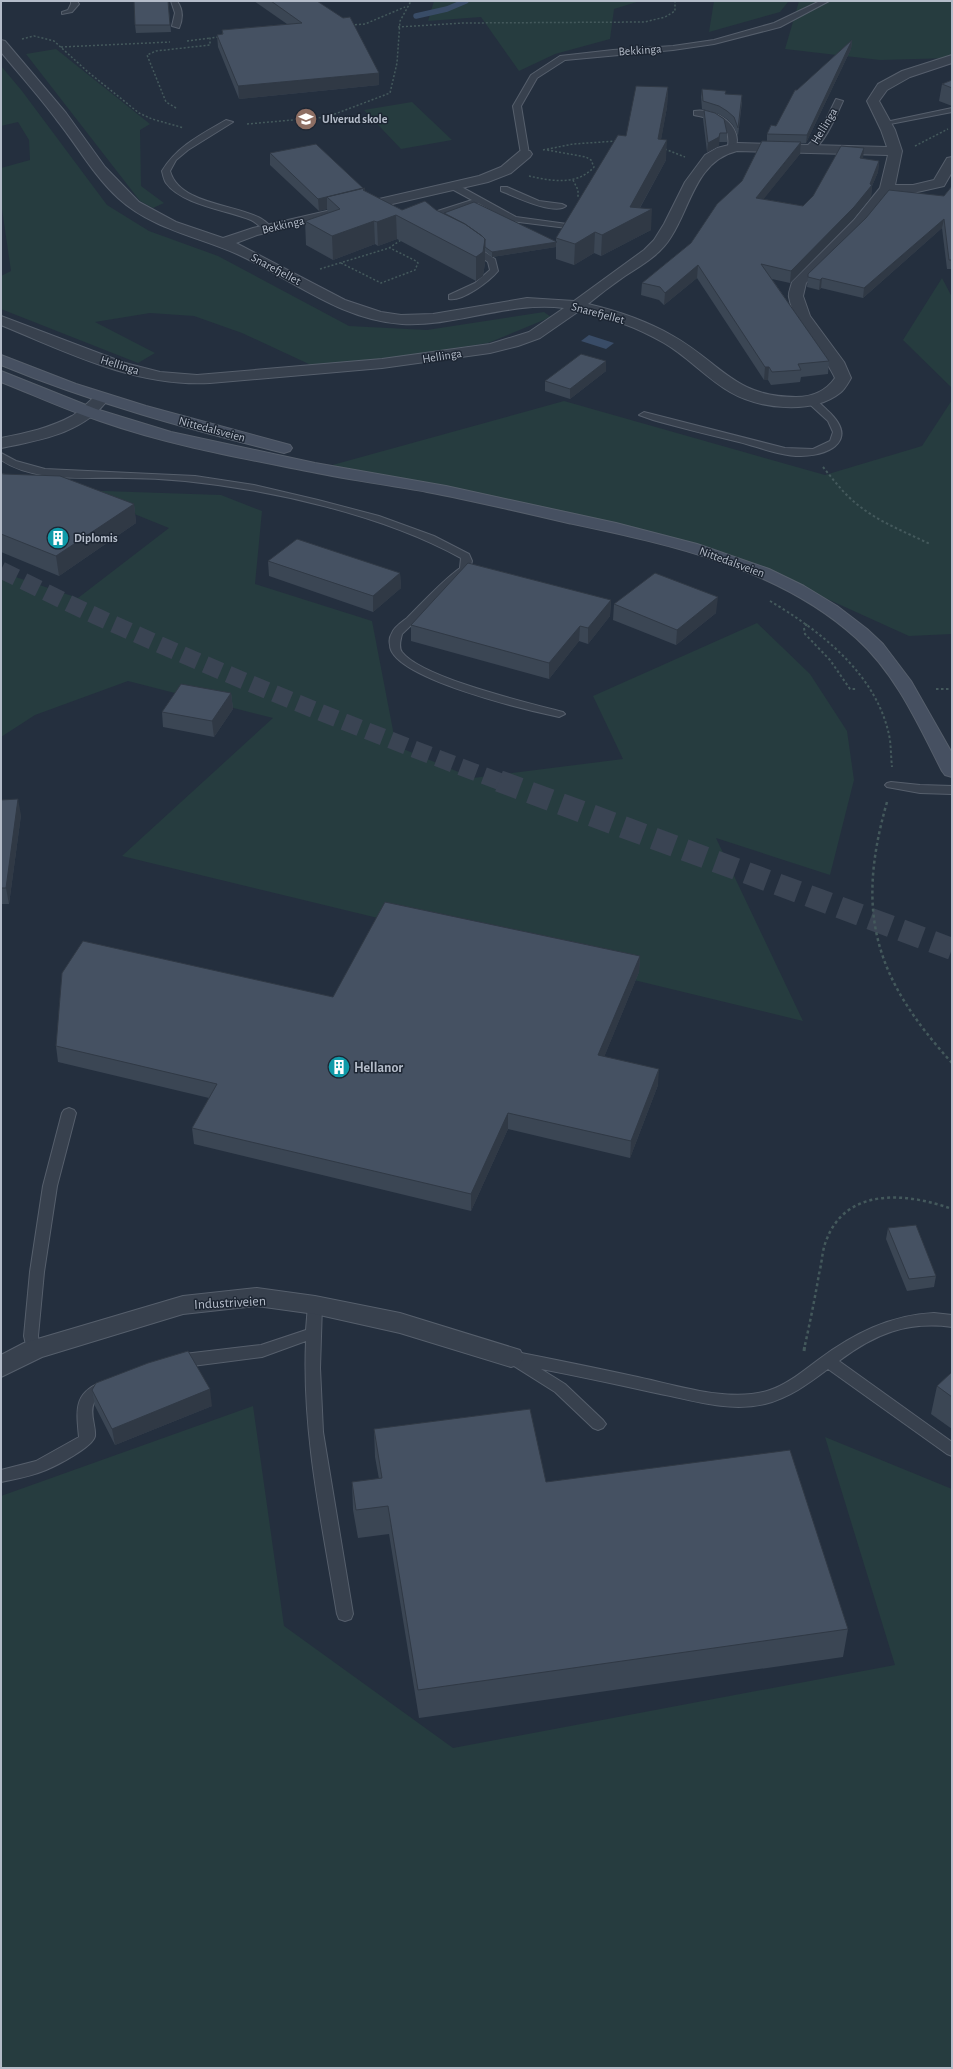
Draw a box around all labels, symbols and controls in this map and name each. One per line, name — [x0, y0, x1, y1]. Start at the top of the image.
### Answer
street label: Bekkinga — [618, 42, 662, 57]
street label: Hellinga — [809, 105, 840, 146]
school or university icon: Ulverud skole — [293, 106, 319, 132]
place label: Ulverud skole — [322, 113, 388, 125]
street label: Bekkinga — [261, 214, 306, 236]
street label: Snarefjellet — [249, 251, 303, 288]
street label: Snarefjellet — [570, 300, 626, 327]
street label: Hellinga — [421, 347, 463, 365]
street label: Hellinga — [99, 353, 141, 377]
street label: Nittedalsveien — [177, 414, 247, 444]
building icon: Diplomis — [45, 525, 71, 551]
place label: Diplomis — [74, 532, 118, 544]
street label: Nittedalsveien — [698, 545, 766, 579]
building icon: Hellanor — [326, 1054, 352, 1080]
place label: Hellanor — [354, 1061, 403, 1075]
street label: Industriveien — [194, 1294, 266, 1312]

